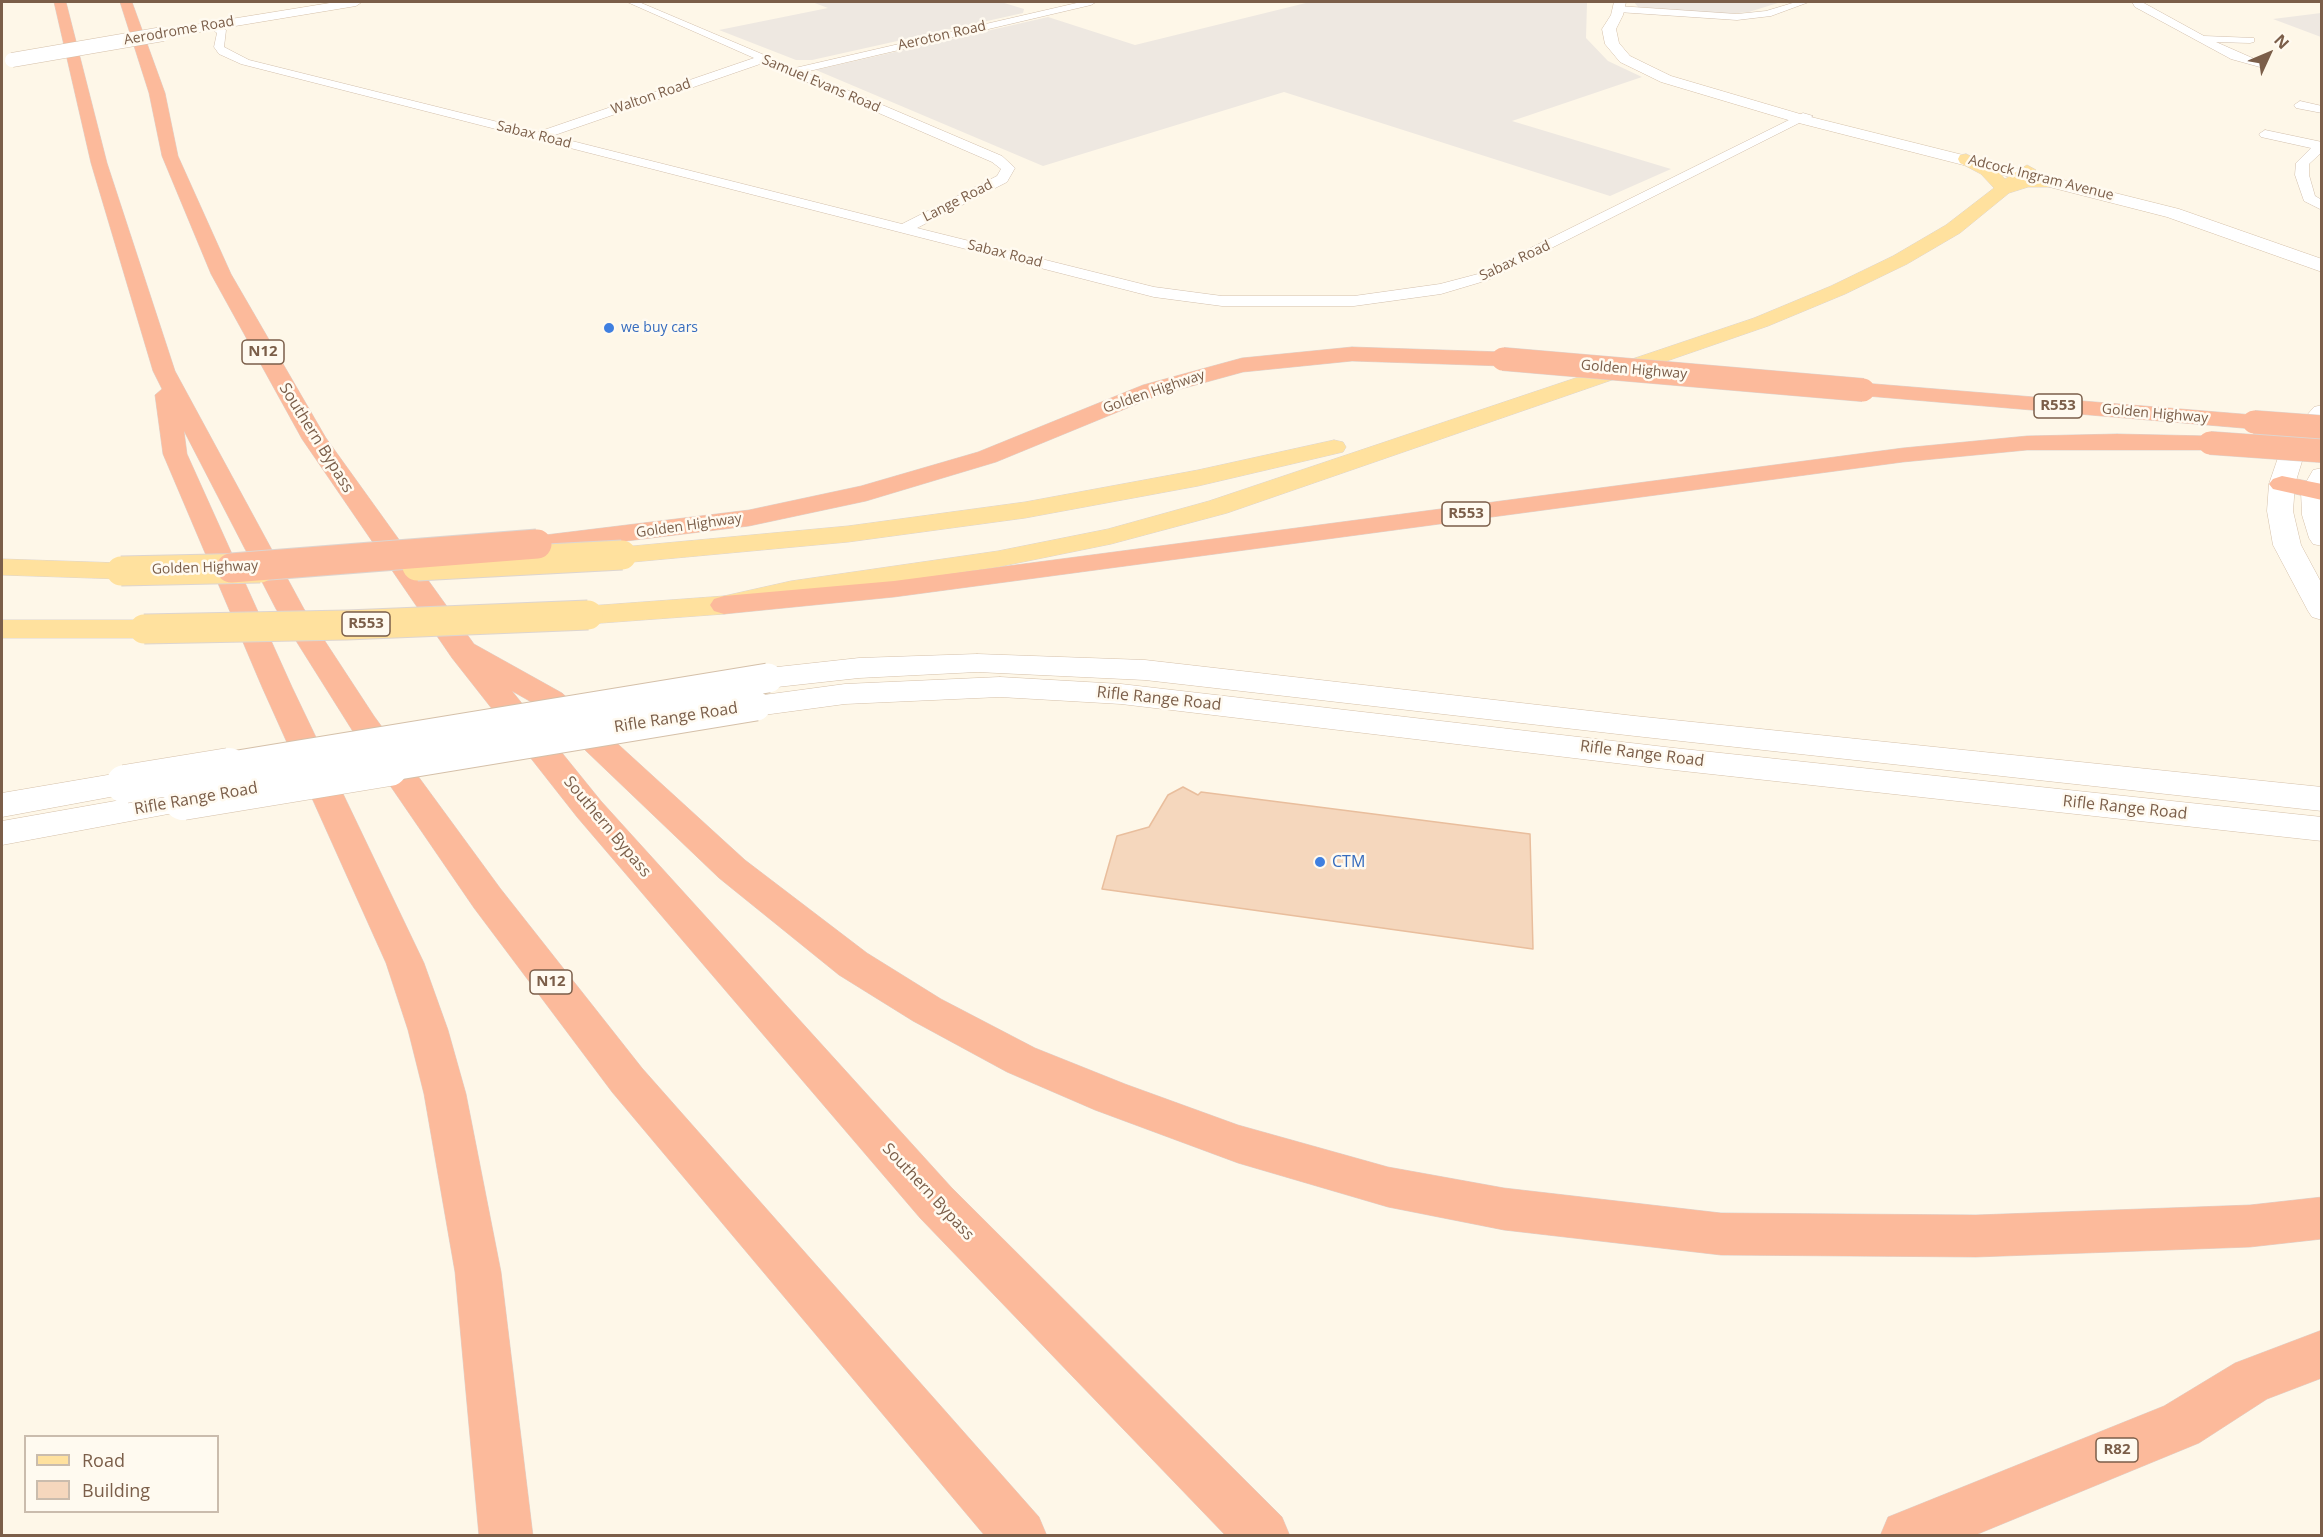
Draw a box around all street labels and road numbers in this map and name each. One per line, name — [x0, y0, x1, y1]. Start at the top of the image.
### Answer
street label: Aerodrome Road — [123, 13, 235, 49]
street label: Aeroton Road — [896, 18, 988, 54]
street label: Samuel Evans Road — [759, 51, 883, 117]
street label: Walton Road — [609, 76, 693, 118]
street label: Sabax Road — [495, 118, 573, 152]
street label: Adcock Ingram Avenue — [1967, 152, 2115, 204]
street label: Lange Road — [920, 176, 996, 226]
street label: Sabax Road — [966, 237, 1044, 271]
street label: Sabax Road — [1477, 237, 1553, 285]
road number: N12 — [242, 340, 284, 364]
street label: Golden Highway — [1580, 357, 1688, 383]
street label: Golden Highway — [1101, 367, 1207, 417]
street label: Southern Bypass — [275, 380, 357, 496]
road number: R553 — [2034, 394, 2082, 418]
street label: Golden Highway — [2101, 401, 2209, 427]
road number: R553 — [1442, 502, 1490, 526]
street label: Golden Highway — [635, 510, 743, 542]
street label: Golden Highway — [152, 558, 258, 578]
road number: R553 — [342, 612, 390, 636]
street label: Rifle Range Road — [1096, 683, 1222, 715]
street label: Rifle Range Road — [613, 699, 739, 737]
street label: Rifle Range Road — [1579, 737, 1705, 771]
street label: Southern Bypass — [559, 773, 655, 881]
street label: Rifle Range Road — [133, 779, 259, 819]
street label: Rifle Range Road — [2062, 792, 2188, 824]
road number: N12 — [530, 970, 572, 994]
street label: Southern Bypass — [878, 1140, 978, 1244]
road number: R82 — [2096, 1438, 2138, 1462]

